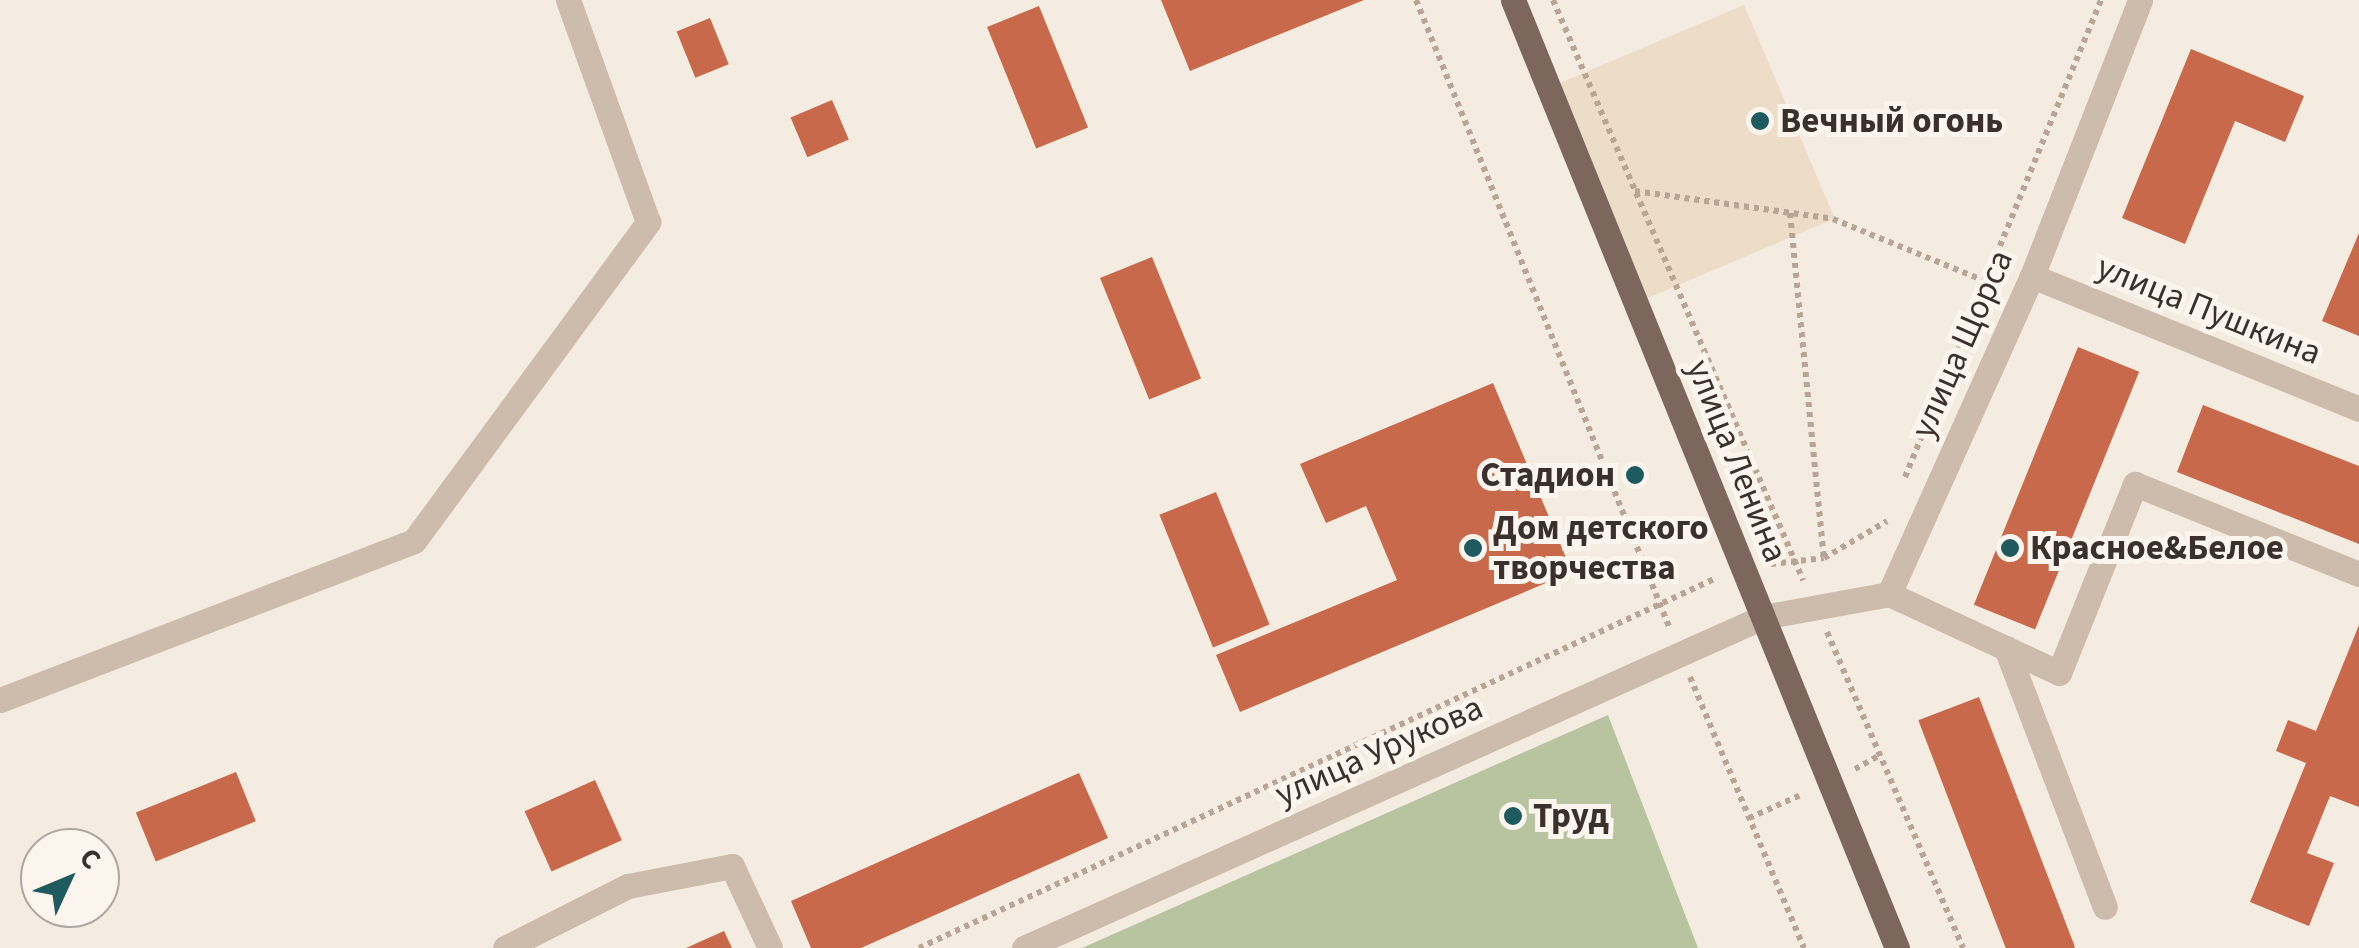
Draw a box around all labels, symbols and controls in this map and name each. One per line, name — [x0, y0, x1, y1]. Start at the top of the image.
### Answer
place label: Вечный огонь — [1780, 100, 2003, 142]
marker: Вечный огонь — [1749, 110, 1771, 132]
street label: улица Щорса — [1902, 243, 2022, 445]
street label: улица Пушкина — [2091, 246, 2327, 374]
street label: улица Ленина — [1677, 354, 1797, 568]
place label: Стадион — [1480, 454, 1615, 496]
marker: Стадион — [1624, 464, 1646, 486]
place label: Дом детского творчества — [1493, 507, 1709, 589]
place label: Красное&Белое — [2030, 527, 2284, 569]
marker: Дом детского творчества — [1462, 537, 1484, 559]
marker: Красное&Белое — [1999, 537, 2021, 559]
street label: улица Урукова — [1269, 687, 1489, 815]
place label: Труд — [1533, 795, 1609, 837]
marker: Труд — [1502, 805, 1524, 827]
north arrow — [20, 828, 120, 928]
text: С — [70, 839, 110, 878]

